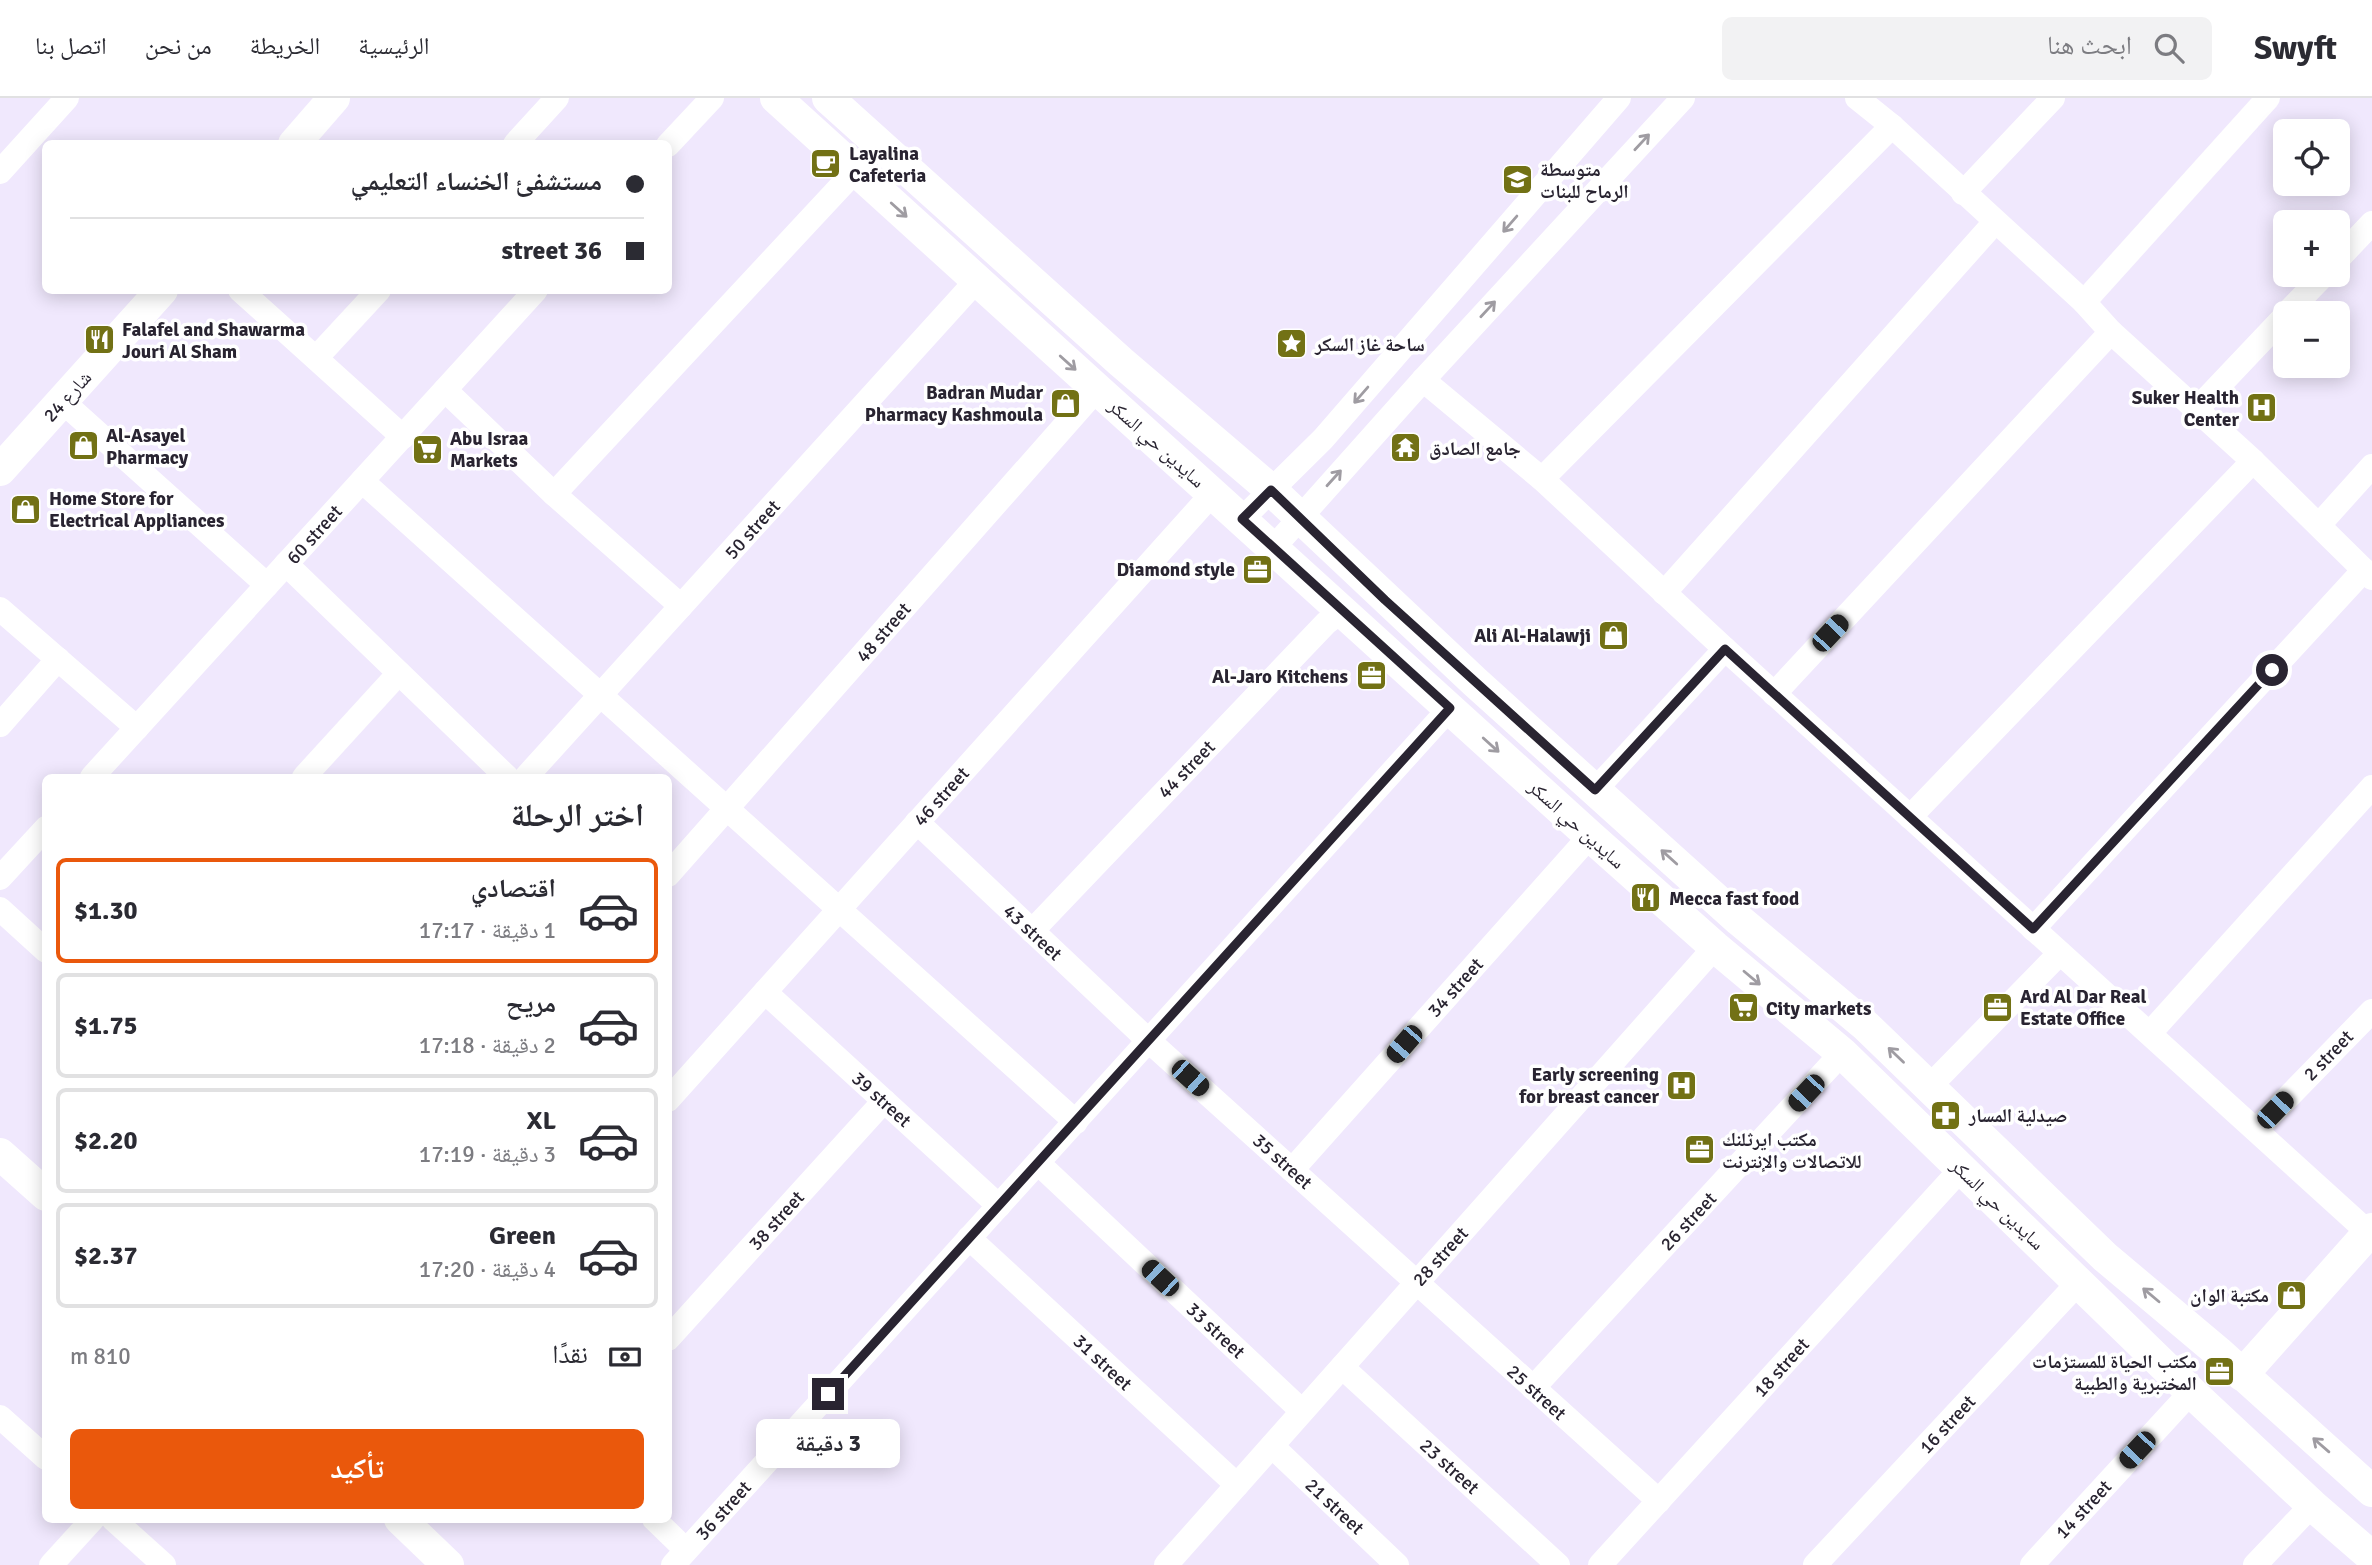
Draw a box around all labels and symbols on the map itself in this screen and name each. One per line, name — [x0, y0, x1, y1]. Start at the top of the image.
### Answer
one-way arrow — [1634, 133, 1650, 151]
place label: Layalina Cafeteria — [849, 142, 926, 188]
cafe icon: Layalina Cafeteria — [809, 147, 843, 181]
place label: متوسطة الرماح للبنات — [1540, 158, 1629, 204]
school or university icon: متوسطة الرماح للبنات — [1500, 163, 1534, 197]
one-way arrow — [890, 202, 908, 218]
one-way arrow — [1502, 214, 1518, 232]
one-way arrow — [1479, 301, 1496, 318]
place label: Falafel and Shawarma Jouri Al Sham — [122, 318, 305, 364]
restaurant icon: Falafel and Shawarma Jouri Al Sham — [82, 323, 116, 357]
place icon: ساحة غاز السكر — [1275, 327, 1309, 361]
place label: ساحة غاز السكر — [1314, 333, 1425, 357]
one-way arrow — [1059, 354, 1076, 371]
street label: شارع 24 — [38, 366, 97, 427]
place label: Badran Mudar Pharmacy Kashmoula — [865, 381, 1043, 427]
shop icon: Badran Mudar Pharmacy Kashmoula — [1049, 386, 1083, 420]
one-way arrow — [1353, 386, 1369, 404]
place label: Suker Health Center — [2132, 386, 2239, 432]
hospital icon: Suker Health Center — [2245, 391, 2279, 425]
street label: سايدين حي السكر — [1101, 394, 1210, 495]
place label: Al-Asayel Pharmacy — [106, 424, 189, 470]
place label: Abu Israa Markets — [450, 427, 528, 473]
shop icon: Al-Asayel Pharmacy — [66, 429, 100, 463]
temple icon: جامع الصادق — [1389, 431, 1423, 465]
supermarket icon: Abu Israa Markets — [410, 432, 444, 466]
place label: جامع الصادق — [1429, 437, 1521, 461]
one-way arrow — [1326, 469, 1342, 487]
place label: Home Store for Electrical Appliances — [49, 487, 224, 533]
shop icon: Home Store for Electrical Appliances — [9, 492, 43, 526]
street label: 50 street — [720, 495, 786, 564]
street label: 60 street — [282, 500, 348, 569]
office icon: Diamond style — [1241, 552, 1275, 586]
place label: Diamond style — [1116, 558, 1235, 582]
street label: 48 street — [851, 597, 917, 668]
car — [1808, 610, 1853, 656]
shop icon: Ali Al-Halawji — [1597, 618, 1631, 652]
place label: Ali Al-Halawji — [1474, 624, 1591, 648]
route start — [2256, 654, 2288, 686]
office icon: Al-Jaro Kitchens — [1354, 659, 1388, 693]
place label: Al-Jaro Kitchens — [1212, 665, 1348, 689]
street label: 44 street — [1153, 735, 1221, 804]
one-way arrow — [1482, 737, 1499, 754]
street label: 46 street — [909, 762, 975, 831]
street label: سايدين حي السكر — [1521, 775, 1630, 876]
one-way arrow — [1661, 849, 1678, 866]
restaurant icon: Mecca fast food — [1629, 881, 1663, 915]
place label: Mecca fast food — [1669, 887, 1799, 911]
street label: 43 street — [998, 899, 1067, 966]
street label: 34 street — [1423, 953, 1489, 1022]
one-way arrow — [1743, 970, 1761, 986]
place label: Ard Al Dar Real Estate Office — [2020, 985, 2146, 1031]
office icon: Ard Al Dar Real Estate Office — [1980, 990, 2014, 1024]
supermarket icon: City markets — [1726, 991, 1760, 1025]
place label: City markets — [1766, 997, 1871, 1021]
car — [1383, 1021, 1426, 1067]
street label: 2 street — [2299, 1025, 2359, 1086]
one-way arrow — [1888, 1047, 1905, 1064]
car — [1168, 1056, 1213, 1100]
place label: Early screening for breast cancer — [1518, 1063, 1659, 1109]
street label: 39 street — [847, 1067, 916, 1133]
hospital icon: Early screening for breast cancer — [1665, 1068, 1699, 1102]
car — [1784, 1070, 1829, 1116]
car — [2253, 1088, 2298, 1132]
pharmacy icon: صيدلية المسار — [1929, 1098, 1963, 1132]
place label: صيدلية المسار — [1968, 1104, 2067, 1128]
place label: مكتب ايرثلنك للاتصالات والإنترنت — [1722, 1128, 1862, 1174]
street label: 35 street — [1248, 1129, 1317, 1195]
office icon: مكتب ايرثلنك للاتصالات والإنترنت — [1682, 1133, 1716, 1167]
street label: سايدين حي السكر — [1943, 1153, 2049, 1258]
street label: 38 street — [744, 1186, 810, 1255]
street label: 26 street — [1655, 1187, 1722, 1256]
street label: 28 street — [1408, 1222, 1474, 1291]
car — [1138, 1256, 1183, 1300]
shop icon: مكتبة الوان — [2275, 1278, 2309, 1312]
place label: مكتبة الوان — [2190, 1284, 2269, 1308]
one-way arrow — [2142, 1287, 2160, 1303]
street label: 33 street — [1181, 1297, 1250, 1364]
street label: 31 street — [1068, 1329, 1137, 1396]
street label: 18 street — [1749, 1333, 1815, 1402]
place label: مكتب الحياة للمستزمات المختبرية والطبية — [2032, 1350, 2197, 1396]
office icon: مكتب الحياة للمستزمات المختبرية والطبية — [2203, 1355, 2237, 1389]
street label: 25 street — [1502, 1360, 1571, 1426]
route end — [812, 1378, 844, 1410]
street label: 16 street — [1914, 1390, 1981, 1459]
callout: 3 دقيقة — [756, 1418, 900, 1468]
car — [2115, 1427, 2160, 1473]
street label: 23 street — [1415, 1434, 1484, 1500]
one-way arrow — [2313, 1437, 2331, 1453]
street label: 21 street — [1300, 1473, 1369, 1540]
street label: 14 street — [2050, 1475, 2117, 1544]
street label: 36 street — [691, 1476, 757, 1545]

